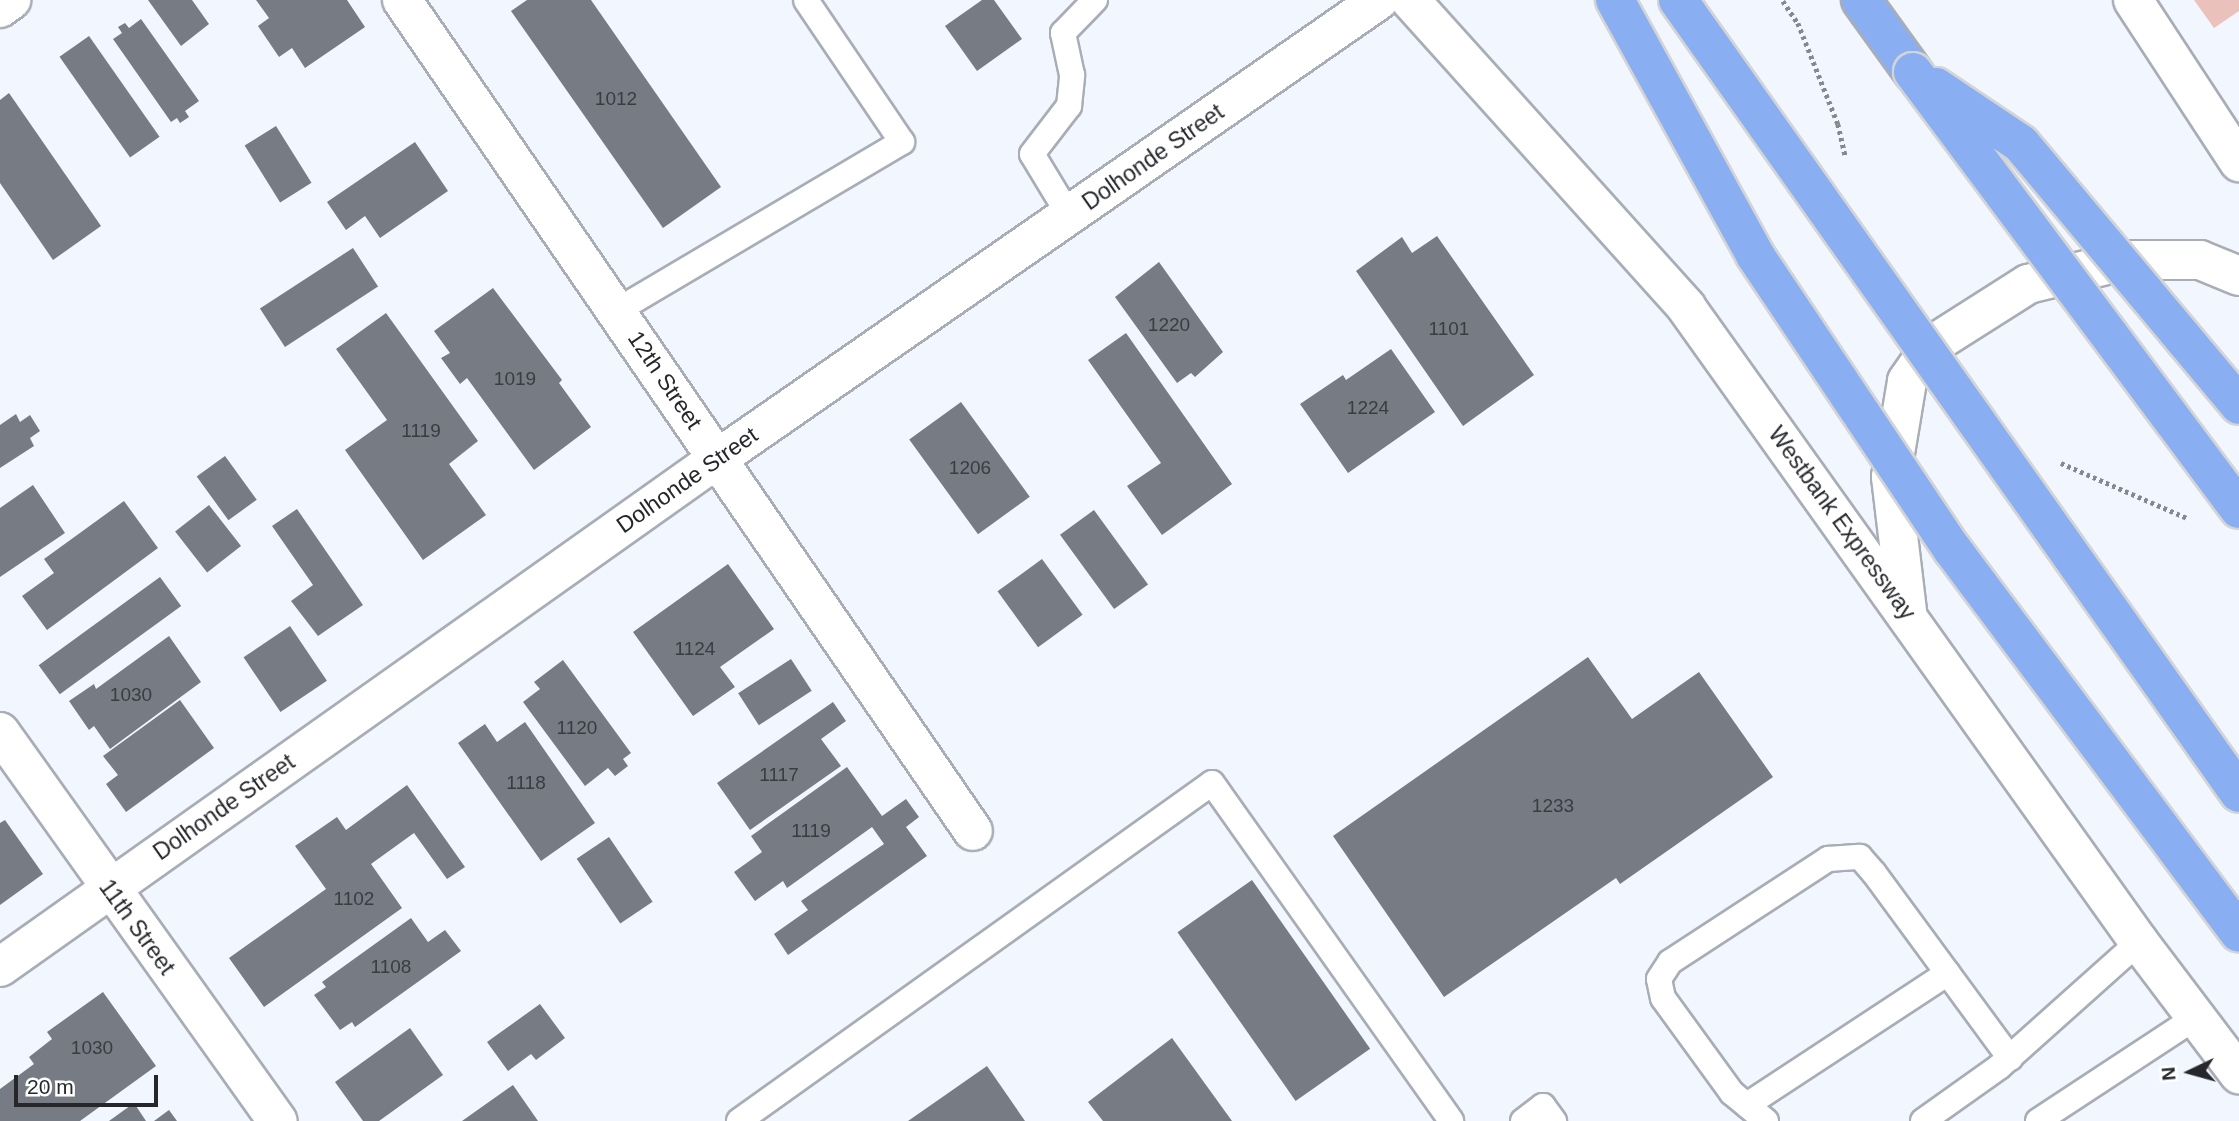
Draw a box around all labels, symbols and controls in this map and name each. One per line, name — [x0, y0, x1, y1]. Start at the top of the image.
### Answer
house number: 1012 — [595, 88, 637, 110]
street label: Dolhonde Street — [1077, 98, 1229, 216]
house number: 1220 — [1148, 314, 1190, 336]
house number: 1101 — [1429, 318, 1469, 340]
street label: 12th Street — [622, 326, 708, 434]
house number: 1019 — [494, 368, 536, 390]
house number: 1224 — [1347, 397, 1389, 419]
house number: 1119 — [401, 420, 441, 442]
street label: Dolhonde Street — [611, 421, 763, 539]
street label: Westbank Expressway — [1763, 421, 1921, 625]
house number: 1206 — [949, 457, 991, 479]
house number: 1124 — [675, 638, 715, 660]
house number: 1030 — [110, 684, 152, 706]
house number: 1120 — [557, 717, 597, 739]
street label: Dolhonde Street — [148, 748, 300, 866]
house number: 1117 — [759, 764, 799, 786]
house number: 1118 — [506, 772, 546, 794]
house number: 1233 — [1532, 795, 1574, 817]
house number: 1119 — [791, 820, 831, 842]
street label: 11th Street — [93, 874, 181, 980]
house number: 1102 — [334, 888, 374, 910]
house number: 1108 — [371, 956, 411, 978]
house number: 1030 — [71, 1037, 113, 1059]
north arrow — [2155, 1037, 2225, 1107]
scale bar — [18, 1062, 161, 1106]
text: N — [2158, 1066, 2180, 1082]
text: 20 m — [27, 1075, 74, 1098]

